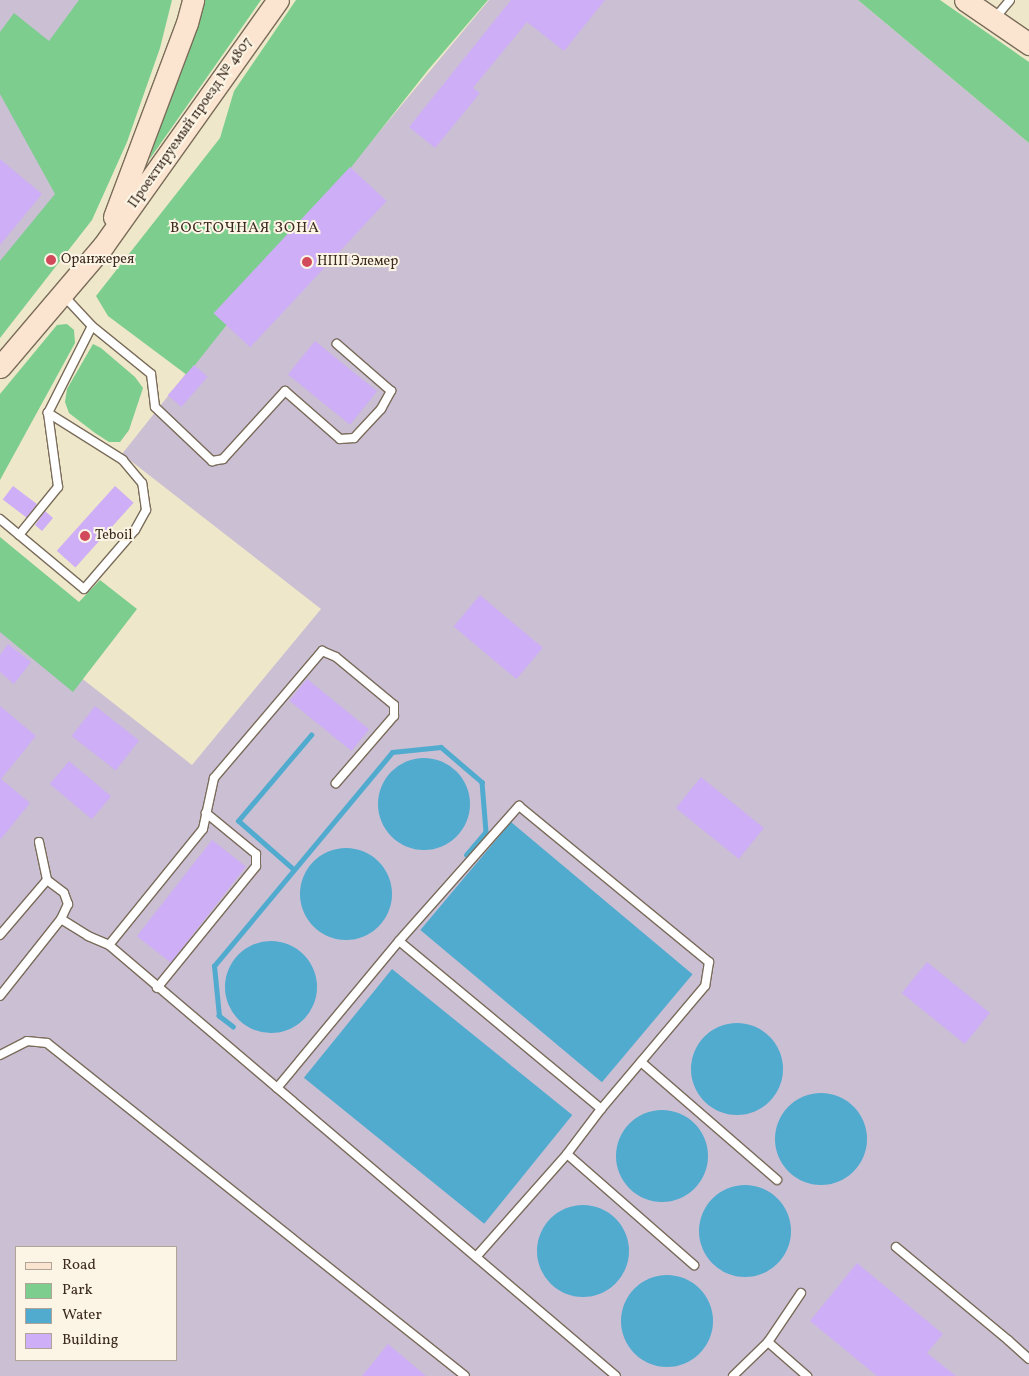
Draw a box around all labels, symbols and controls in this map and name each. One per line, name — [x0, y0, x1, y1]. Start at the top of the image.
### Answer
street label: Проектируемый проезд № 4807 — [125, 34, 257, 212]
district label: ВОСТОЧНАЯ ЗОНА — [168, 220, 322, 238]
place label: Оранжерея — [61, 252, 134, 268]
marker: Оранжерея — [45, 254, 57, 266]
place label: НПП Элемер — [317, 254, 398, 270]
marker: НПП Элемер — [301, 256, 313, 268]
place label: Teboil — [95, 528, 132, 544]
marker: Teboil — [79, 530, 91, 542]
legend — [15, 1246, 178, 1361]
text: Road — [62, 1255, 96, 1276]
text: Park — [62, 1280, 93, 1301]
text: Water — [62, 1305, 102, 1326]
text: Building — [62, 1330, 118, 1351]

